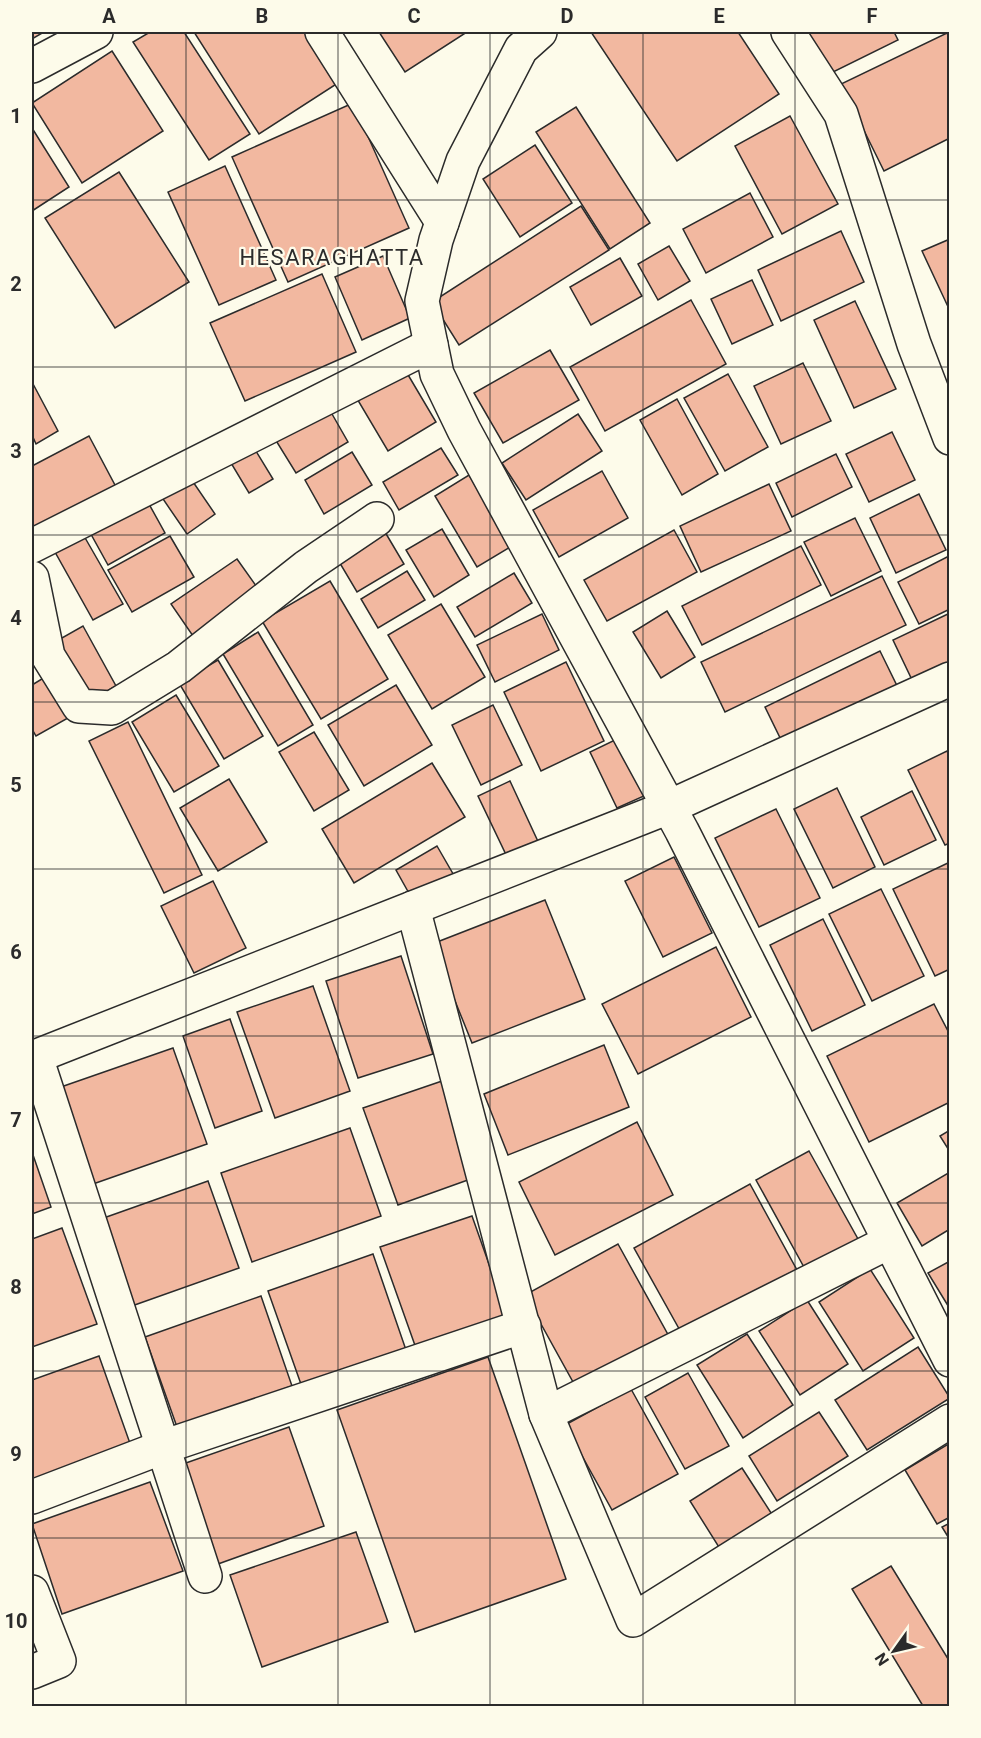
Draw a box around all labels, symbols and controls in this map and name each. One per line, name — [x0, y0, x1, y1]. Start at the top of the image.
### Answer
text: A — [102, 4, 116, 28]
text: B — [256, 4, 268, 28]
text: C — [407, 4, 421, 28]
text: D — [561, 4, 574, 28]
text: E — [713, 4, 725, 28]
text: F — [867, 4, 878, 28]
text: 1 — [10, 104, 22, 128]
district label: HESARAGHATTA — [239, 245, 425, 270]
text: 2 — [10, 272, 22, 296]
text: 3 — [10, 439, 22, 463]
text: 4 — [10, 606, 22, 630]
text: 5 — [10, 773, 22, 797]
text: 6 — [10, 940, 22, 964]
text: 7 — [10, 1108, 22, 1132]
text: 8 — [10, 1275, 22, 1299]
text: 9 — [10, 1442, 22, 1466]
text: 10 — [5, 1609, 27, 1633]
north arrow — [864, 1621, 924, 1681]
text: N — [871, 1649, 893, 1669]

